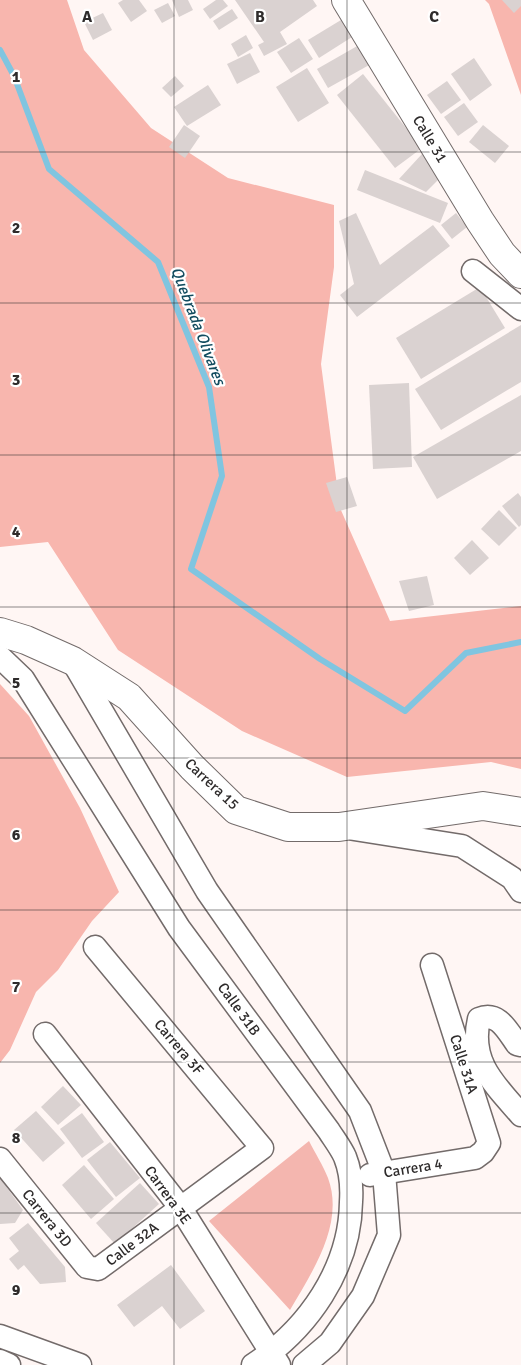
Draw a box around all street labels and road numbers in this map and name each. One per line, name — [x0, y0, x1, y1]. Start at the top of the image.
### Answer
street label: Calle 31 — [409, 112, 451, 166]
street label: Carrera 15 — [181, 754, 243, 814]
street label: Calle 31B — [214, 979, 264, 1039]
street label: Carrera 3F — [151, 1016, 208, 1079]
street label: Calle 31A — [446, 1032, 482, 1096]
street label: Carrera 4 — [382, 1154, 444, 1182]
street label: Carrera 3E — [141, 1162, 195, 1228]
street label: Carrera 3D — [18, 1186, 76, 1250]
street label: Calle 32A — [102, 1218, 162, 1270]

